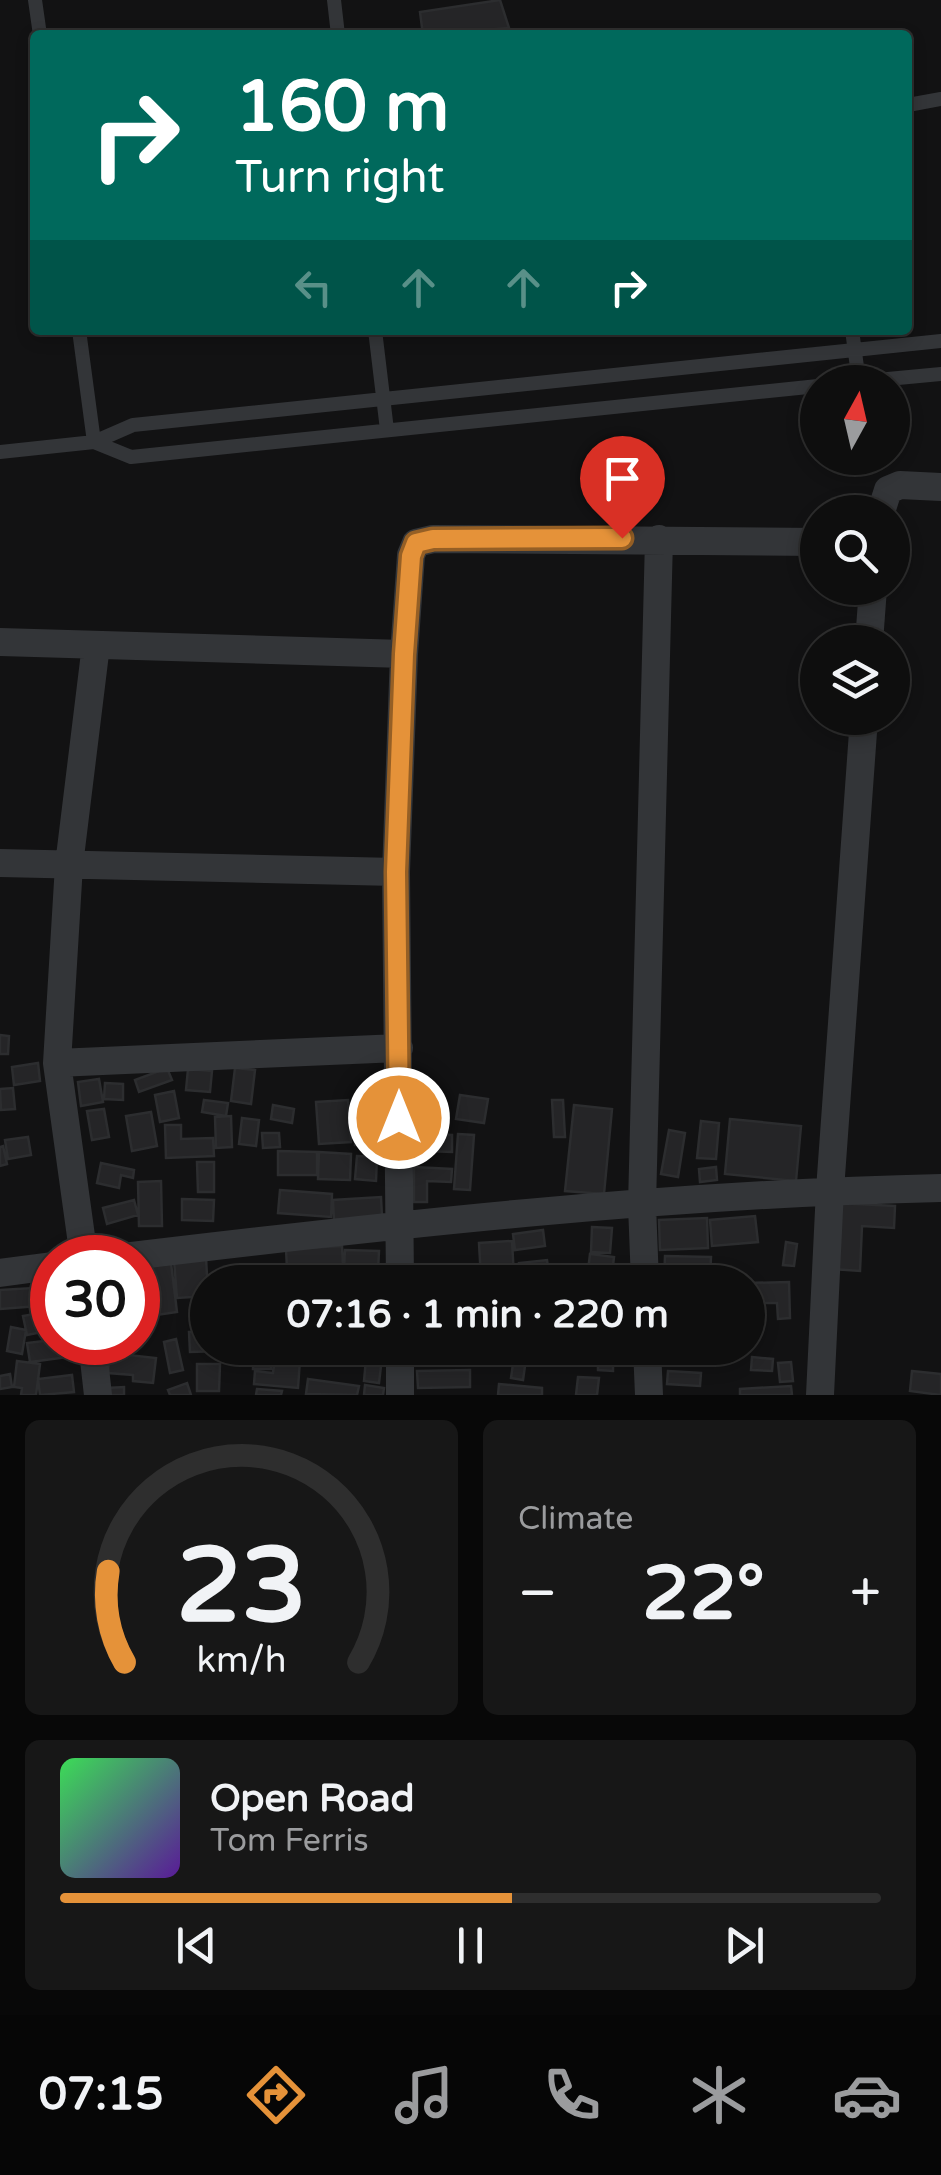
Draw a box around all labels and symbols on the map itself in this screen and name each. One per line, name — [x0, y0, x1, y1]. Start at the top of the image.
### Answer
north arrow — [800, 365, 910, 475]
pin — [580, 436, 665, 539]
position arrow — [347, 1066, 451, 1170]
speed limit sign: 30 — [30, 1235, 160, 1365]

